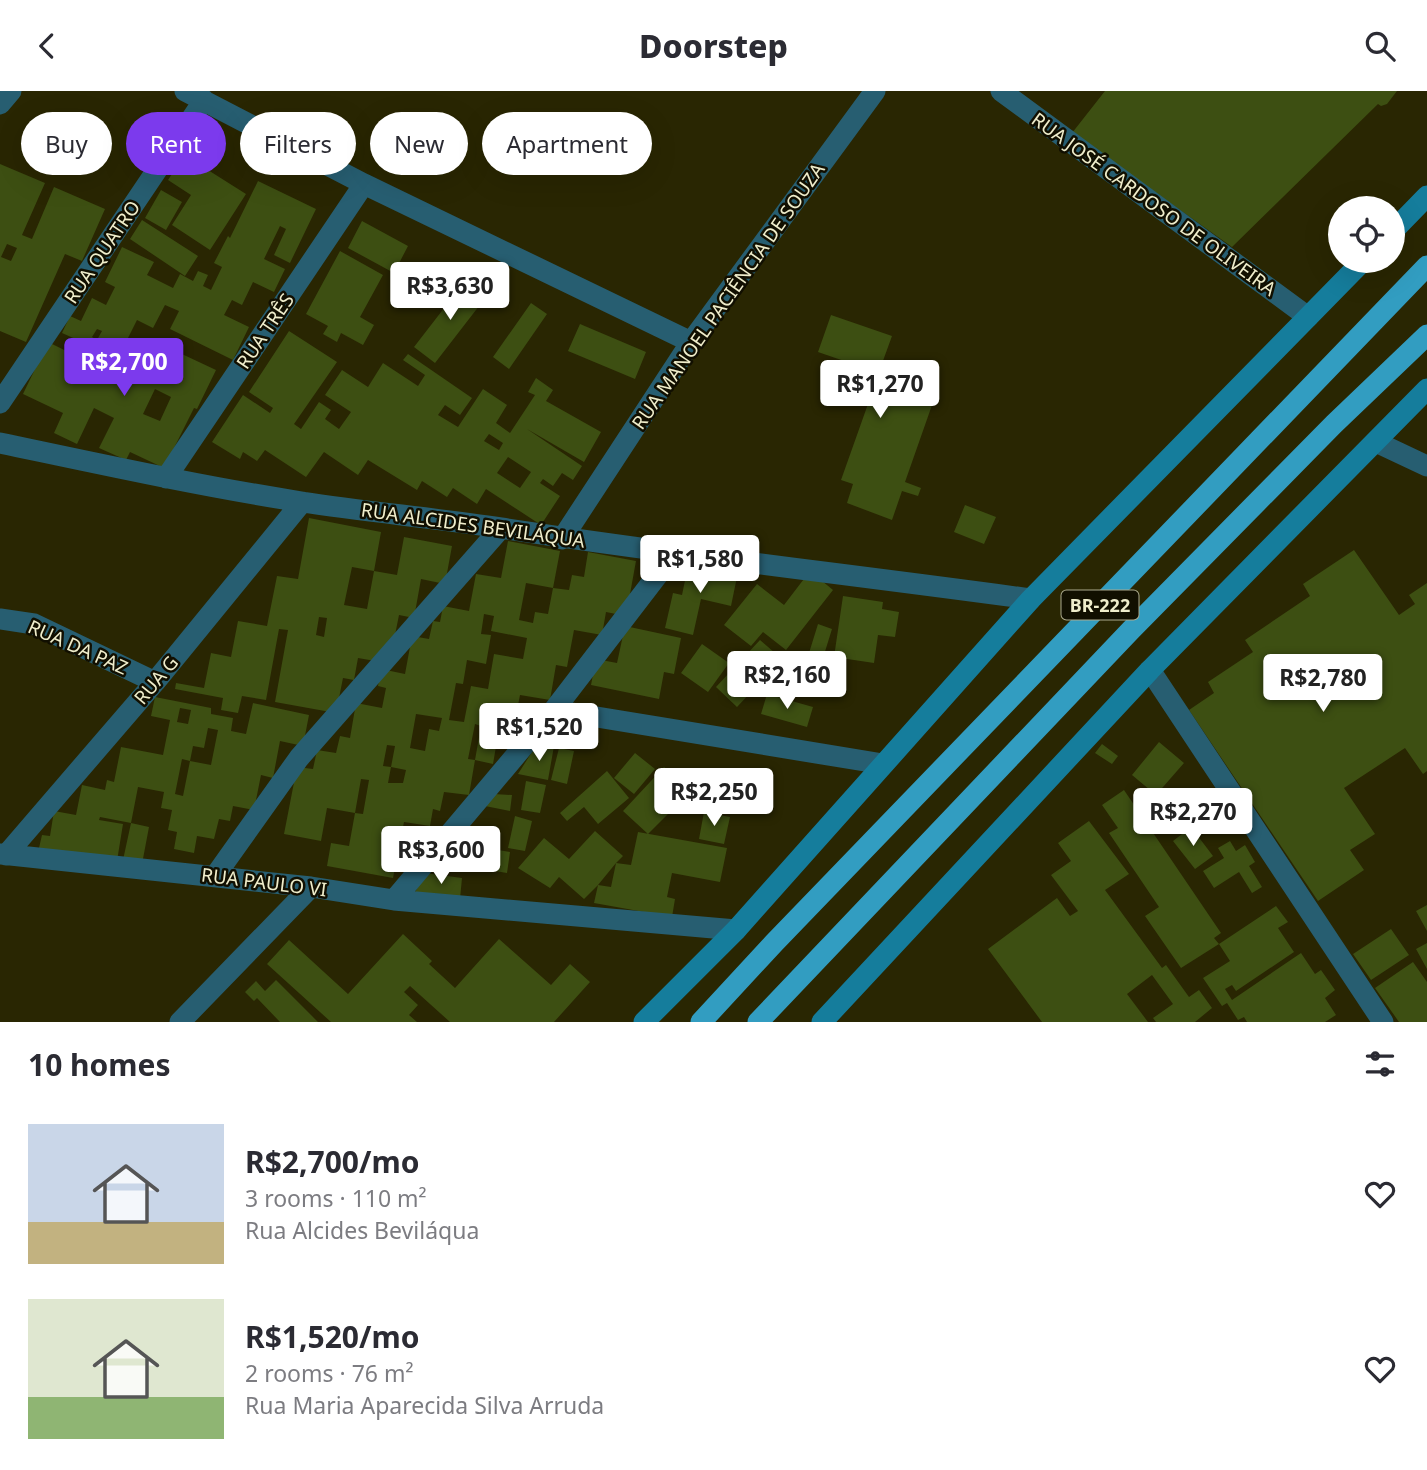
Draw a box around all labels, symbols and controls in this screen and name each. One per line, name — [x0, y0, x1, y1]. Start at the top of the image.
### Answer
text: Doorstep — [639, 24, 788, 67]
icon: back — [28, 27, 66, 65]
icon: search — [1361, 27, 1399, 65]
street label: RUA JOSÉ CARDOSO DE OLIVEIRA — [1026, 106, 1282, 302]
chip: Buy — [21, 112, 112, 175]
chip: Rent — [126, 112, 226, 175]
chip: Filters — [240, 112, 356, 175]
chip: New — [370, 112, 468, 175]
chip: Apartment — [482, 112, 652, 175]
street label: RUA MANOEL PACIÊNCIA DE SOUZA — [626, 157, 831, 434]
street label: RUA QUATRO — [58, 195, 146, 309]
map controls — [1328, 196, 1405, 273]
button: locate — [1328, 196, 1405, 273]
pin: R$3,630 — [385, 263, 515, 322]
text: R$3,630 — [406, 269, 494, 301]
street label: RUA TRÊS — [230, 288, 300, 374]
pin: R$2,700 — [59, 338, 189, 398]
text: R$2,700 — [80, 345, 168, 377]
pin: R$1,270 — [815, 361, 945, 420]
text: R$1,270 — [836, 367, 924, 399]
street label: RUA ALCIDES BEVILÁQUA — [359, 496, 587, 554]
pin: R$1,580 — [635, 535, 765, 595]
text: R$1,580 — [656, 542, 744, 574]
road number: BR-222 — [1062, 591, 1138, 619]
street label: RUA DA PAZ — [24, 613, 132, 681]
street label: RUA G — [128, 650, 184, 710]
pin: R$2,160 — [722, 651, 852, 711]
pin: R$2,780 — [1258, 655, 1388, 714]
text: R$2,160 — [743, 658, 831, 690]
text: R$2,780 — [1279, 661, 1367, 693]
pin: R$1,520 — [474, 703, 604, 763]
text: R$1,520 — [495, 710, 583, 742]
pin: R$2,250 — [649, 769, 779, 828]
text: R$2,250 — [670, 775, 758, 807]
pin: R$2,270 — [1128, 789, 1258, 848]
text: R$2,270 — [1149, 795, 1237, 827]
pin: R$3,600 — [376, 827, 506, 886]
text: R$3,600 — [397, 833, 485, 865]
street label: RUA PAULO VI — [200, 861, 328, 903]
text: 10 homes — [28, 1044, 171, 1085]
icon: filters — [1361, 1045, 1399, 1083]
text: R$2,700/mo — [245, 1141, 419, 1182]
icon: home — [84, 1152, 168, 1236]
icon: heart — [1361, 1175, 1399, 1213]
text: 3 rooms · 110 m² — [245, 1182, 427, 1214]
text: Rua Alcides Beviláqua — [245, 1214, 479, 1246]
text: R$1,520/mo — [245, 1316, 419, 1357]
icon: home — [84, 1327, 168, 1411]
icon: heart — [1361, 1350, 1399, 1388]
text: 2 rooms · 76 m² — [245, 1357, 414, 1389]
text: Rua Maria Aparecida Silva Arruda — [245, 1389, 604, 1421]

